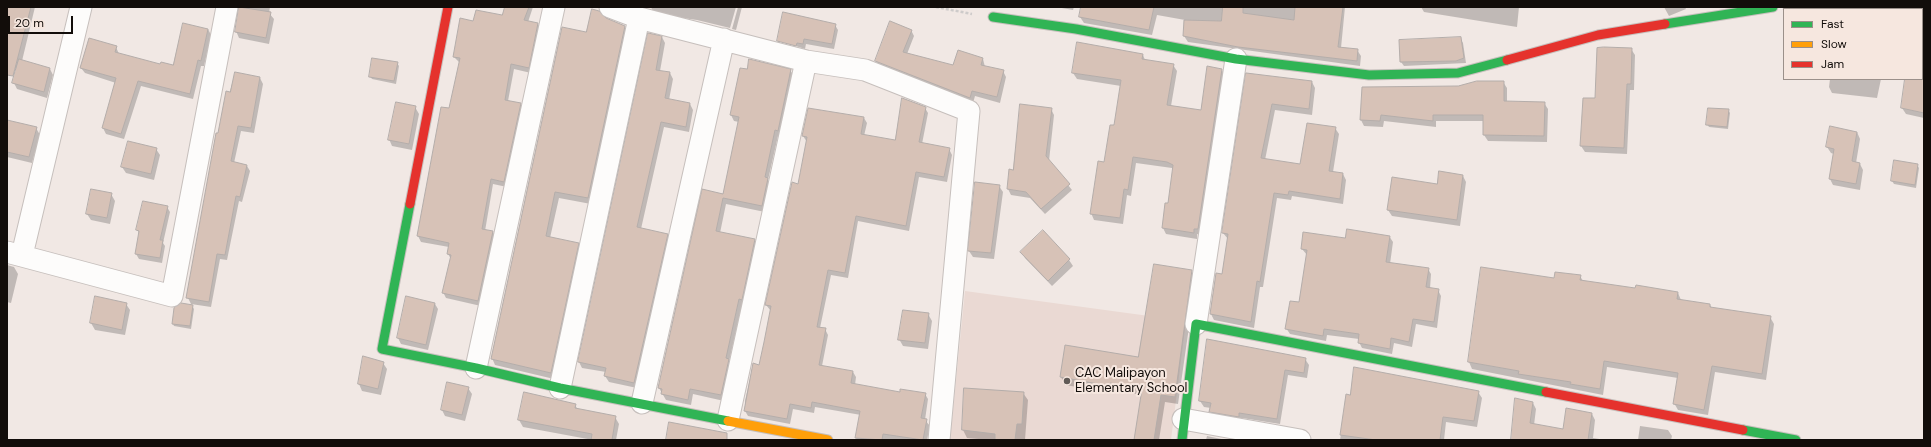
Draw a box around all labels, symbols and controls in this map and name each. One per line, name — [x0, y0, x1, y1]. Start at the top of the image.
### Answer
scale bar — [10, 8, 75, 34]
legend — [1783, 8, 1923, 80]
text: 20 m — [15, 15, 44, 31]
text: Fast — [1821, 16, 1844, 32]
text: Slow — [1821, 36, 1847, 52]
text: Jam — [1821, 56, 1844, 72]
place label: CAC Malipayon Elementary School — [1075, 366, 1187, 397]
marker: CAC Malipayon Elementary School — [1062, 376, 1072, 386]

